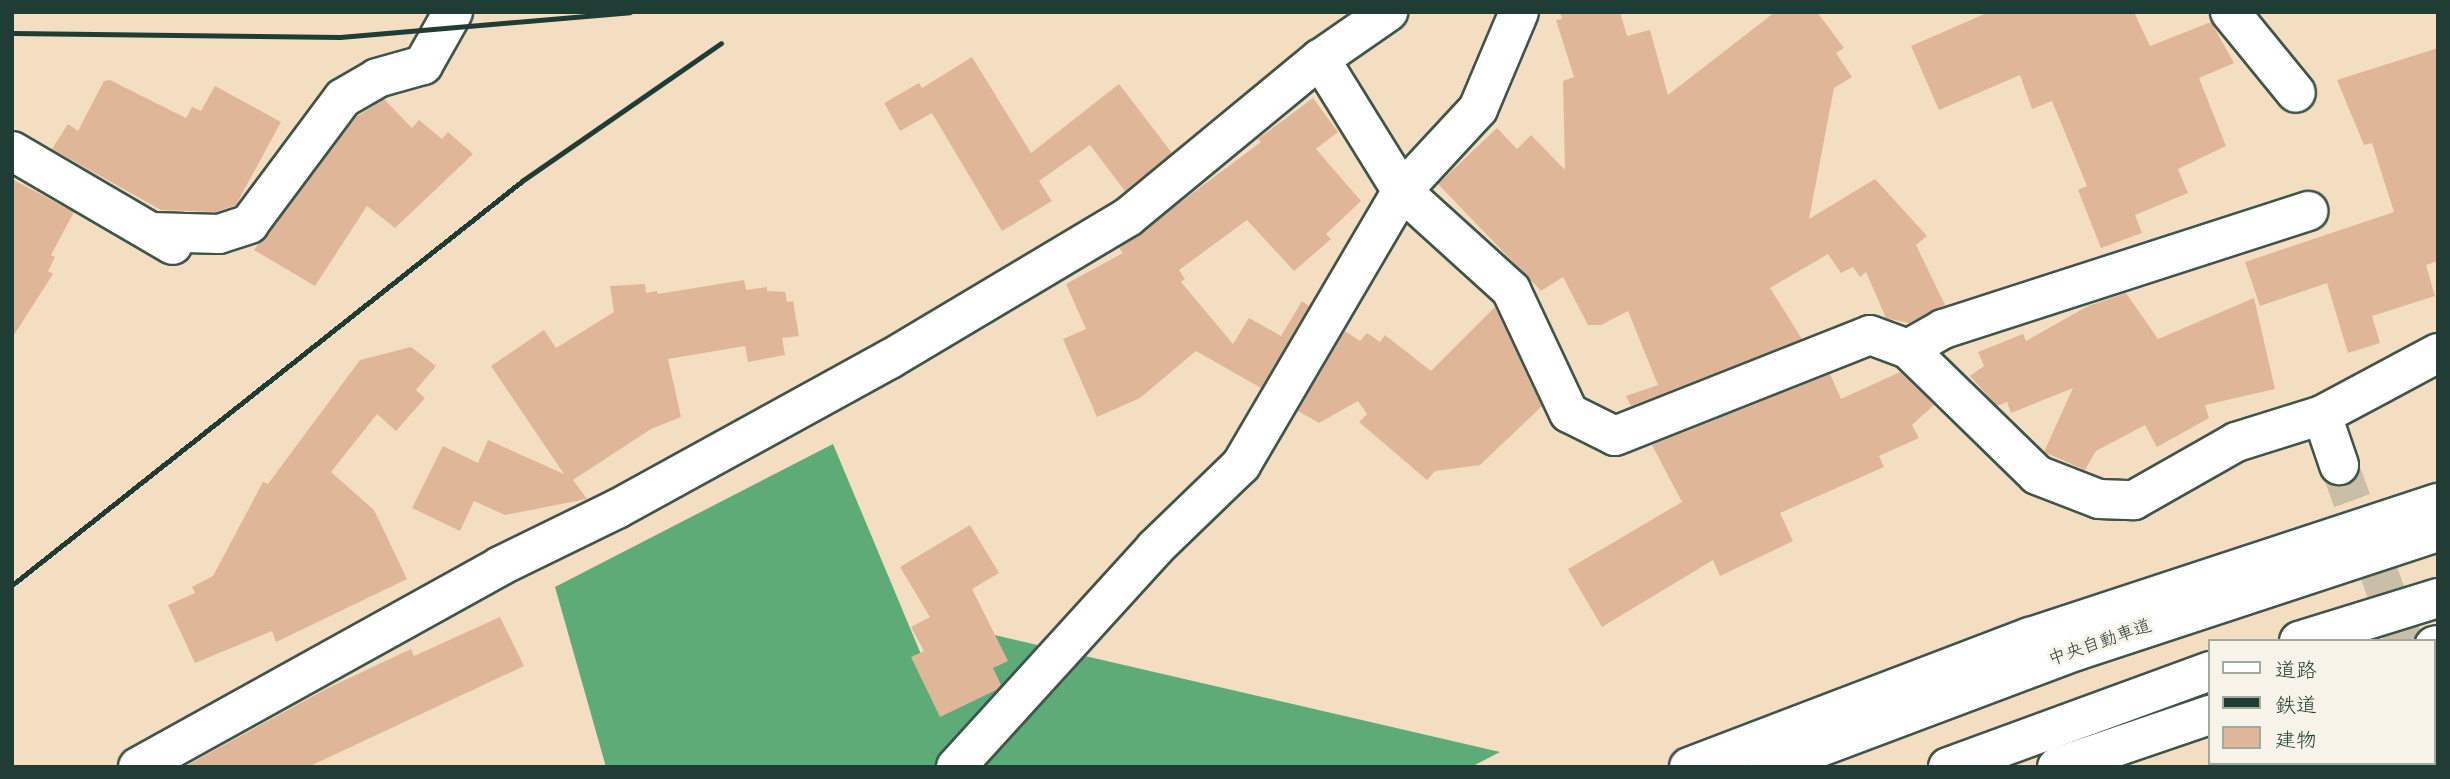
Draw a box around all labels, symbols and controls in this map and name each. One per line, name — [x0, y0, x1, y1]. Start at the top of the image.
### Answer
street label: 中央自動車道 — [2045, 615, 2155, 671]
legend — [2208, 639, 2436, 765]
text: 道路 — [2275, 658, 2317, 683]
text: 鉄道 — [2275, 693, 2317, 718]
text: 建物 — [2275, 728, 2317, 753]

